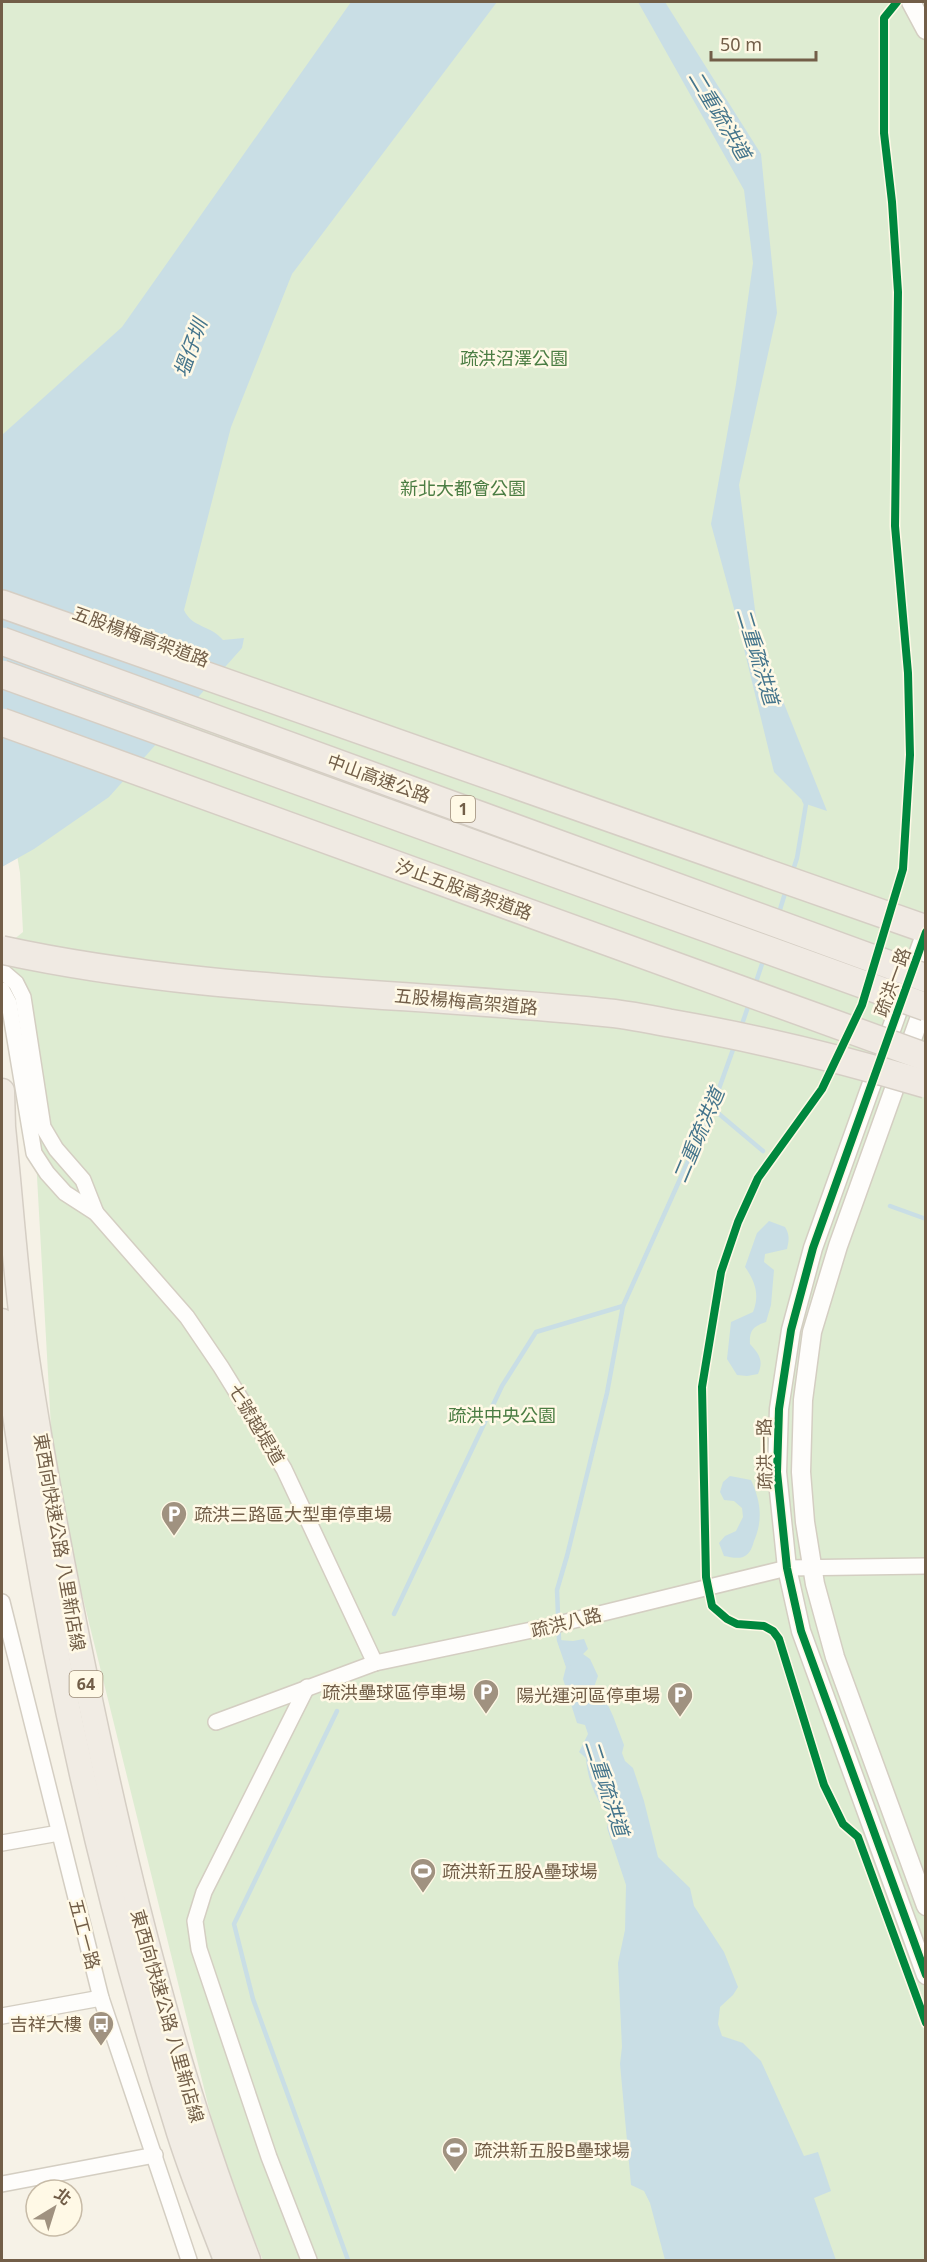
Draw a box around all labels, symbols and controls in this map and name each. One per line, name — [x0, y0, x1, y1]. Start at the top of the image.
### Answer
scale bar — [711, 24, 816, 62]
text: 50 m — [720, 32, 762, 56]
water label: 二重疏洪道 — [683, 65, 759, 167]
water label: 塭仔圳 — [167, 312, 214, 381]
park label: 疏洪沼澤公園 — [460, 346, 568, 370]
park label: 新北大都會公園 — [400, 476, 526, 500]
street label: 五股楊梅高架道路 — [69, 600, 213, 672]
water label: 二重疏洪道 — [730, 604, 786, 711]
street label: 中山高速公路 — [324, 748, 434, 808]
road number: 1 — [451, 796, 475, 822]
street label: 汐止五股高架道路 — [392, 853, 536, 925]
street label: 疏洪一路 — [868, 944, 916, 1020]
street label: 五股楊梅高架道路 — [393, 983, 539, 1019]
water label: 二重疏洪道 — [666, 1081, 731, 1186]
street label: 七號越堤道 — [224, 1379, 290, 1469]
park label: 疏洪中央公園 — [448, 1403, 556, 1427]
street label: 疏洪一路 — [751, 1418, 777, 1490]
street label: 東西向快速公路 八里新店線 — [29, 1431, 91, 1653]
parking icon: 疏洪三路區大型車停車場 — [159, 1499, 189, 1537]
place label: 疏洪三路區大型車停車場 — [194, 1502, 392, 1526]
street label: 疏洪八路 — [528, 1602, 604, 1642]
road number: 64 — [70, 1671, 103, 1697]
parking icon: 疏洪壘球區停車場 — [471, 1677, 501, 1715]
place label: 疏洪壘球區停車場 — [322, 1680, 466, 1704]
parking icon: 陽光運河區停車場 — [665, 1680, 695, 1718]
place label: 陽光運河區停車場 — [516, 1683, 660, 1707]
water label: 二重疏洪道 — [579, 1736, 636, 1843]
sports icon: 疏洪新五股A壘球場 — [408, 1856, 438, 1894]
place label: 疏洪新五股A壘球場 — [442, 1859, 598, 1883]
street label: 五工一路 — [64, 1896, 106, 1972]
street label: 東西向快速公路 八里新店線 — [126, 1907, 210, 2125]
bus stop icon: 吉祥大樓 — [86, 2009, 116, 2047]
place label: 吉祥大樓 — [10, 2012, 82, 2036]
sports icon: 疏洪新五股B壘球場 — [440, 2135, 470, 2173]
place label: 疏洪新五股B壘球場 — [474, 2138, 630, 2162]
north arrow — [24, 2178, 84, 2238]
text: 北 — [50, 2183, 76, 2210]

